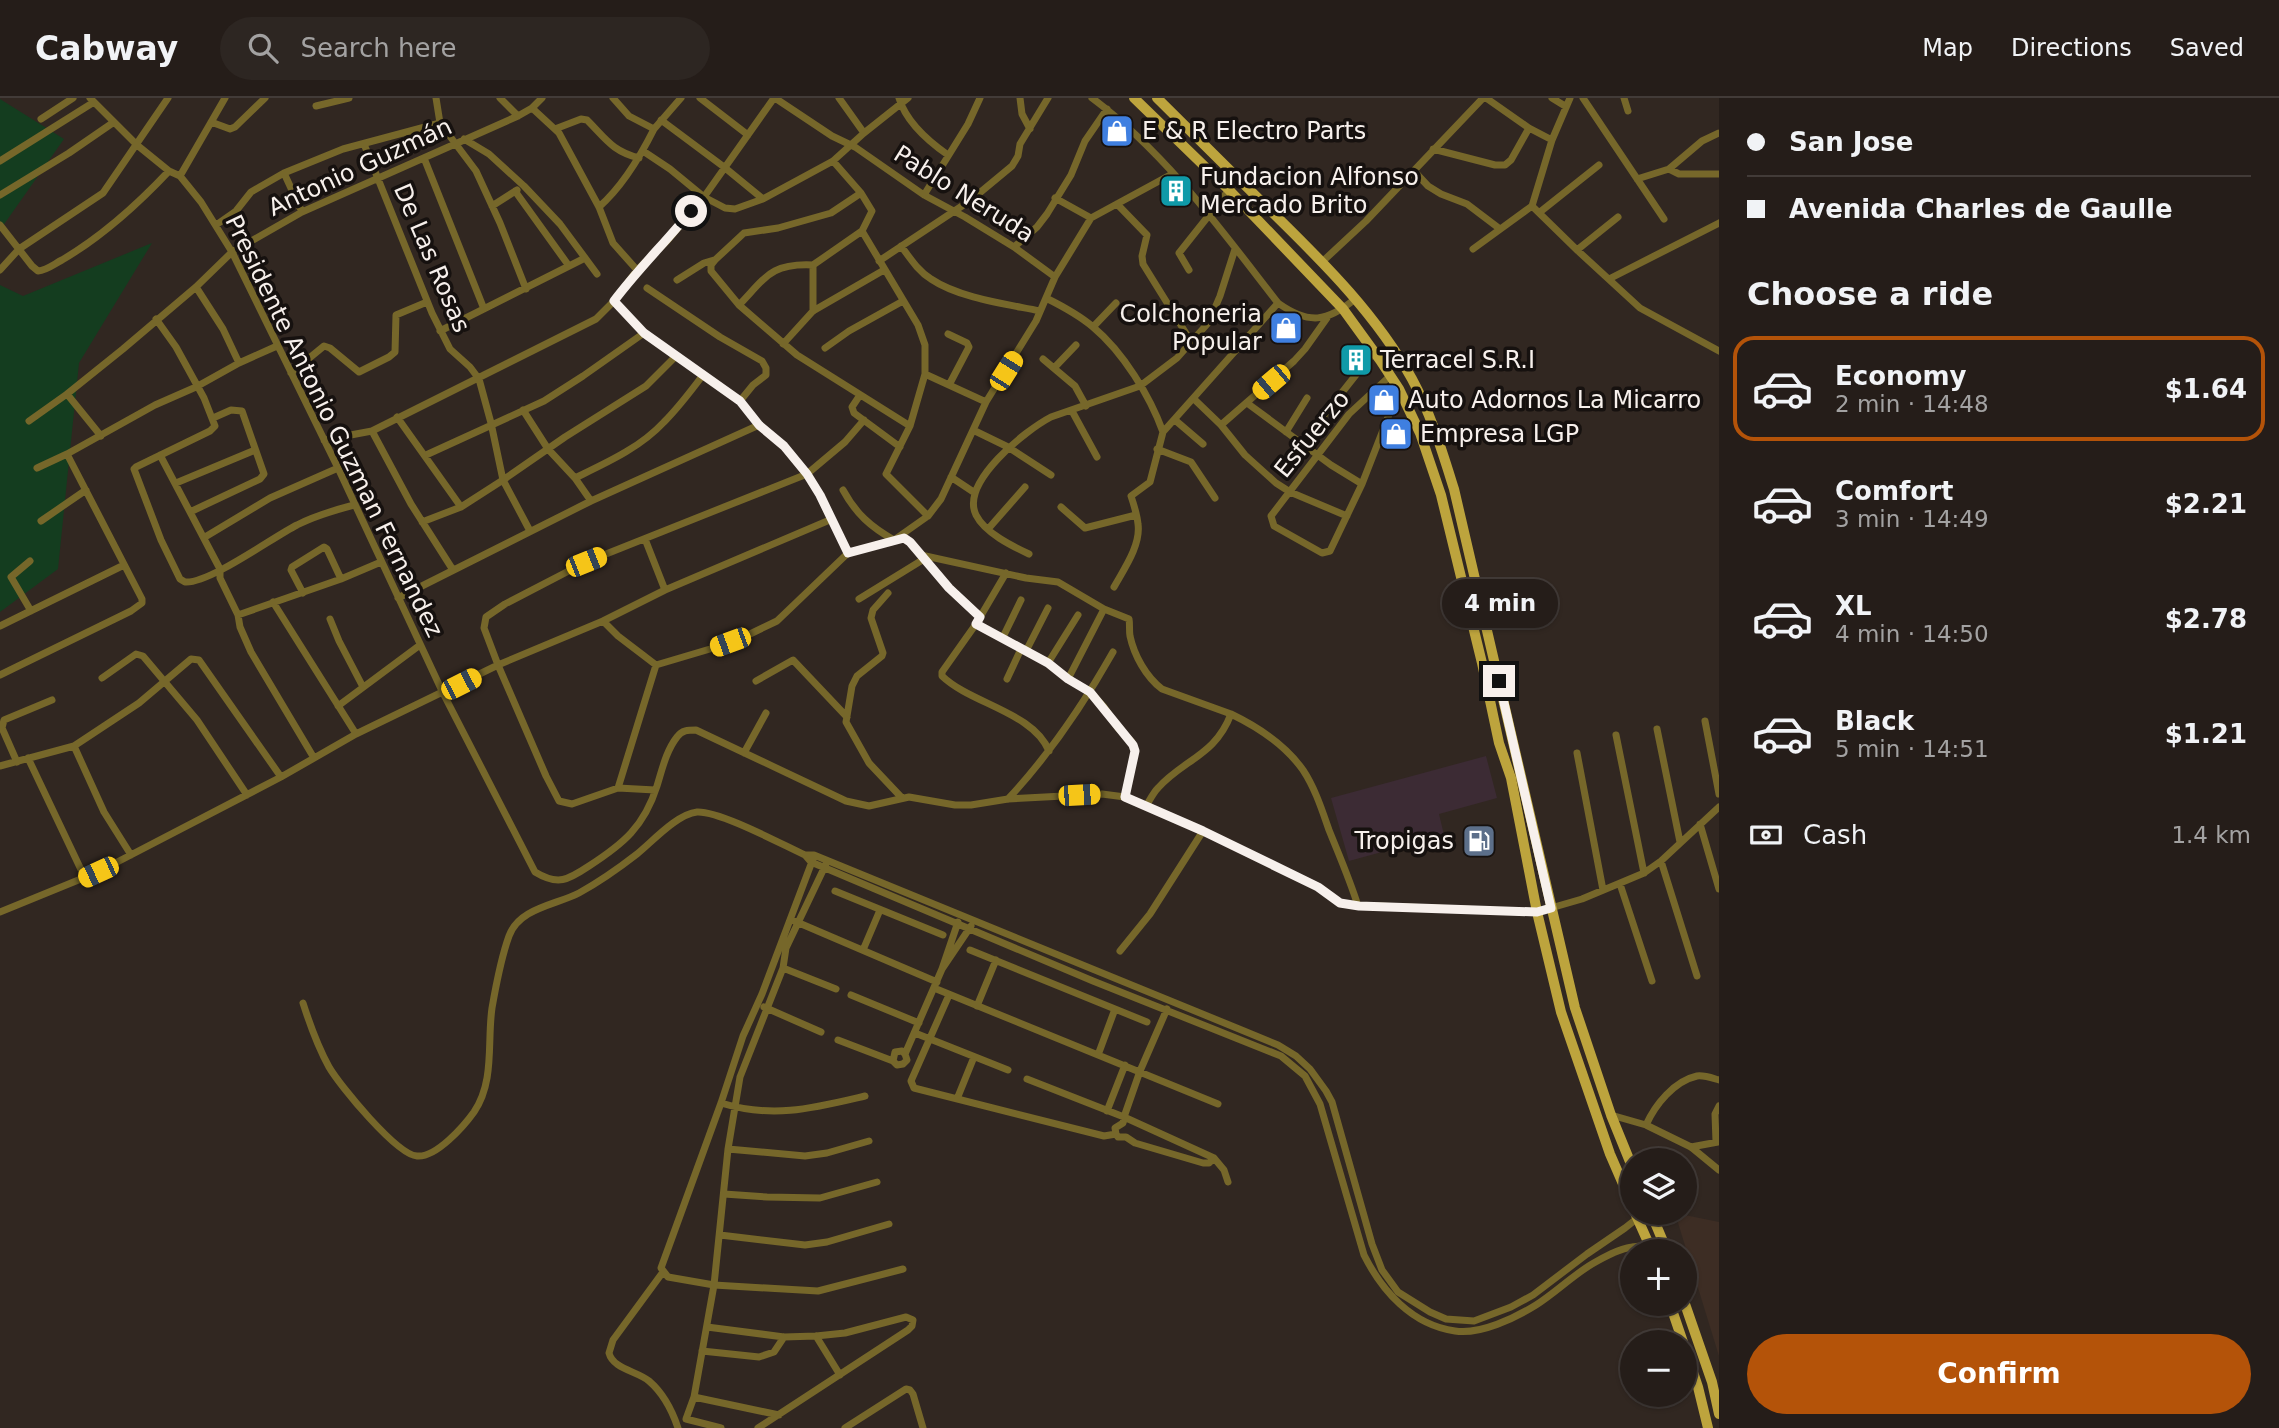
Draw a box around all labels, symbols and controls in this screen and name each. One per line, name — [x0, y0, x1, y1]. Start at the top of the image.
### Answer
search box — [220, 17, 710, 80]
text: Cabway — [35, 29, 178, 68]
icon: search — [244, 29, 282, 67]
text: Search here — [300, 33, 457, 63]
text: Map — [1922, 34, 1973, 62]
text: Directions — [2011, 34, 2132, 62]
text: Saved — [2170, 34, 2244, 62]
street label: Antonio Guzmán — [264, 112, 456, 222]
shop icon: E & R Electro Parts — [1098, 112, 1136, 150]
place label: E & R Electro Parts — [1142, 117, 1366, 145]
text: San Jose — [1789, 127, 1913, 157]
street label: Pablo Neruda — [889, 140, 1039, 248]
place label: Fundacion Alfonso Mercado Brito — [1200, 163, 1419, 219]
building icon: Fundacion Alfonso Mercado Brito — [1157, 172, 1195, 210]
street label: De Las Rosas — [388, 179, 476, 337]
text: Avenida Charles de Gaulle — [1789, 194, 2173, 224]
route start — [675, 195, 707, 227]
street label: Presidente Antonio Guzman Fernandez — [219, 210, 449, 642]
text: Choose a ride — [1747, 275, 1993, 313]
place label: Colchoneria Popular — [1120, 300, 1262, 356]
shop icon: Colchoneria Popular — [1267, 309, 1305, 347]
building icon: Terracel S.R.I — [1337, 341, 1375, 379]
place label: Terracel S.R.I — [1379, 346, 1535, 374]
car — [986, 348, 1027, 394]
icon: car — [1751, 357, 1814, 420]
car — [1249, 360, 1294, 404]
text: Economy — [1835, 361, 1966, 391]
text: $1.64 — [2165, 374, 2247, 404]
shop icon: Auto Adornos La Micarro — [1365, 381, 1403, 419]
street label: Esfuerzo — [1269, 385, 1355, 483]
place label: Auto Adornos La Micarro — [1408, 386, 1701, 414]
text: 2 min · 14:48 — [1835, 391, 1989, 417]
shop icon: Empresa LGP — [1377, 415, 1415, 453]
place label: Empresa LGP — [1420, 420, 1579, 448]
icon: car — [1751, 472, 1814, 535]
text: Comfort — [1835, 476, 1953, 506]
text: $2.21 — [2165, 489, 2247, 519]
text: 3 min · 14:49 — [1835, 506, 1989, 532]
car — [563, 544, 610, 580]
callout: 4 min — [1441, 580, 1557, 628]
icon: car — [1751, 587, 1814, 650]
text: 4 min — [1464, 590, 1536, 616]
text: XL — [1835, 591, 1872, 621]
text: $2.78 — [2165, 604, 2247, 634]
text: 4 min · 14:50 — [1835, 621, 1989, 647]
car — [707, 625, 754, 659]
car — [438, 665, 485, 703]
route end — [1483, 665, 1515, 697]
icon: car — [1751, 702, 1814, 765]
text: Black — [1835, 706, 1914, 736]
text: $1.21 — [2165, 719, 2247, 749]
text: 5 min · 14:51 — [1835, 736, 1989, 762]
car — [1058, 783, 1101, 807]
icon: cash — [1747, 816, 1785, 854]
text: Cash — [1803, 820, 1867, 850]
fuel station icon: Tropigas — [1460, 822, 1498, 860]
text: 1.4 km — [2171, 822, 2251, 848]
place label: Tropigas — [1353, 827, 1454, 855]
car — [75, 854, 122, 890]
map controls — [1620, 1148, 1697, 1407]
button: layers — [1620, 1148, 1697, 1225]
button: + — [1620, 1239, 1697, 1316]
button: − — [1620, 1330, 1697, 1407]
button: Confirm — [1747, 1334, 2251, 1414]

